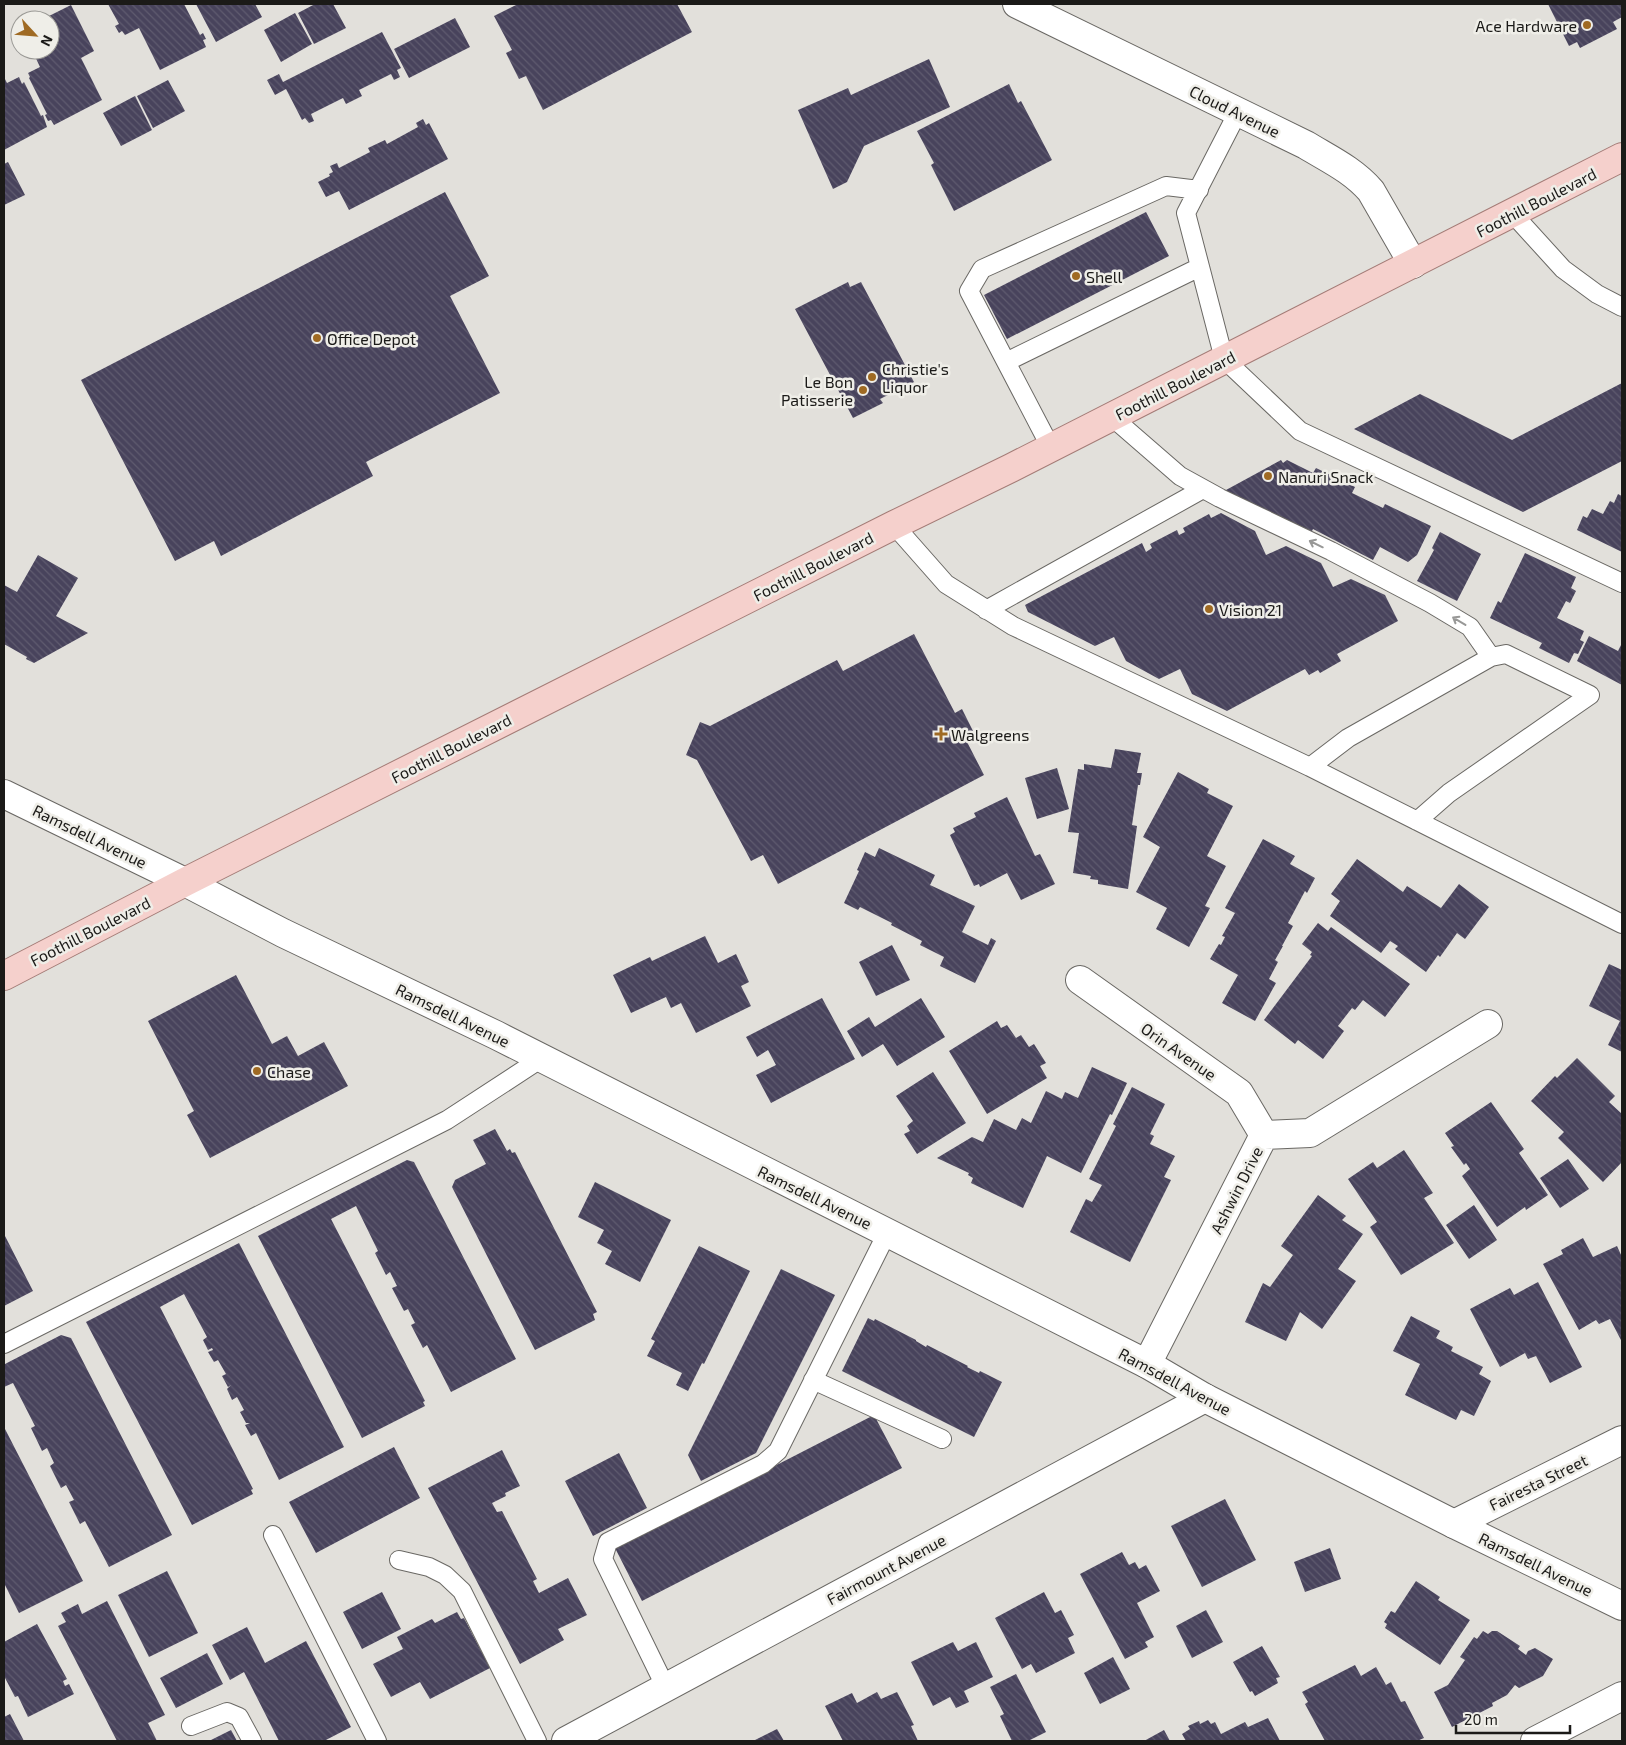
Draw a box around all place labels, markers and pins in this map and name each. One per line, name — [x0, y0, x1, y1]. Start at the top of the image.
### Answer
place label: Ace Hardware — [1476, 16, 1577, 35]
marker: Ace Hardware — [1581, 19, 1593, 31]
place label: Shell — [1086, 267, 1123, 286]
marker: Shell — [1070, 270, 1082, 282]
place label: Office Depot — [327, 329, 416, 348]
marker: Office Depot — [311, 332, 323, 344]
place label: Christie's Liquor — [882, 359, 949, 396]
marker: Christie's Liquor — [866, 371, 878, 383]
place label: Le Bon Patisserie — [781, 372, 853, 409]
marker: Le Bon Patisserie — [857, 384, 869, 396]
place label: Nanuri Snack — [1278, 467, 1373, 486]
marker: Nanuri Snack — [1262, 470, 1274, 482]
place label: Vision 21 — [1219, 600, 1282, 619]
marker: Vision 21 — [1203, 603, 1215, 615]
place label: Walgreens — [951, 725, 1029, 744]
marker: Walgreens — [935, 728, 947, 740]
place label: Chase — [267, 1062, 311, 1081]
marker: Chase — [251, 1065, 263, 1077]

